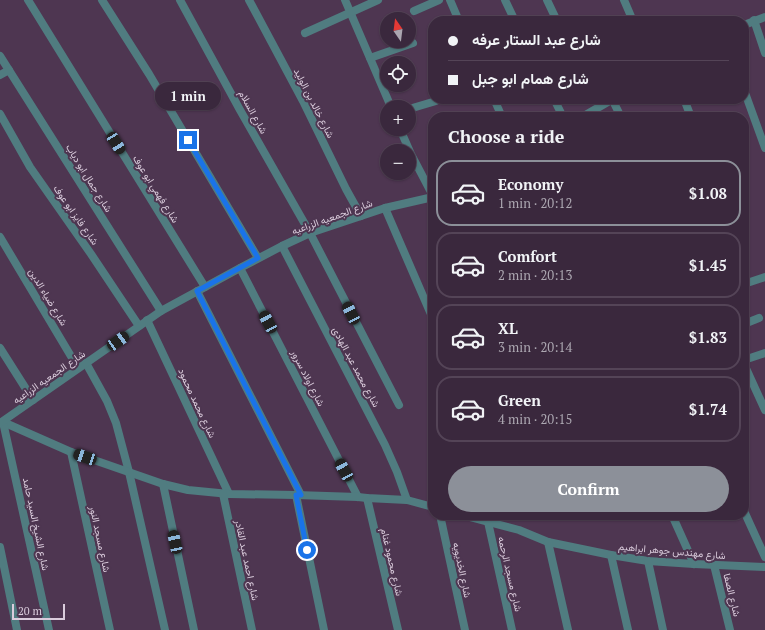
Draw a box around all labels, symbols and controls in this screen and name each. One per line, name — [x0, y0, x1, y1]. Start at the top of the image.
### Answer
north arrow — [380, 12, 416, 48]
map controls — [380, 12, 416, 180]
text: شارع عبد الستار عرفه — [472, 29, 601, 49]
button: locate — [380, 56, 416, 92]
street label: شارع خالد بن الوليد — [291, 66, 337, 140]
text: شارع همام ابو جبل — [472, 68, 589, 88]
callout: 1 min — [155, 82, 221, 110]
text: 1 min — [170, 87, 206, 105]
street label: شارع السلام — [236, 88, 270, 136]
button: + — [380, 100, 416, 136]
text: Choose a ride — [448, 124, 564, 148]
car — [105, 130, 127, 156]
route end — [179, 131, 197, 149]
street label: شارع جمال ابو دياب — [63, 142, 115, 215]
button: − — [380, 144, 416, 180]
street label: شارع فهمي ابو عوف — [128, 153, 182, 226]
text: Economy — [498, 174, 563, 194]
icon: car — [450, 175, 486, 211]
street label: شارع فايز ابو عوف — [51, 183, 101, 247]
text: $1.08 — [689, 183, 727, 203]
text: 1 min · 20:12 — [498, 194, 572, 212]
street label: شارع الجمعيه الزراعيه — [290, 196, 374, 238]
text: Comfort — [498, 246, 557, 266]
icon: car — [450, 247, 486, 283]
text: $1.45 — [689, 255, 727, 275]
street label: شارع ضياء الدين — [26, 266, 70, 328]
text: 2 min · 20:13 — [498, 266, 572, 284]
car — [340, 300, 362, 326]
car — [257, 309, 279, 335]
text: XL — [498, 318, 518, 338]
icon: car — [450, 319, 486, 355]
street label: شارع محمد عبد الهادى — [329, 325, 383, 410]
text: $1.83 — [689, 327, 727, 347]
car — [105, 329, 131, 353]
text: 3 min · 20:14 — [498, 338, 572, 356]
street label: شارع الجمعيه الزراعيه — [10, 347, 88, 407]
street label: شارع اولاد سرور — [288, 347, 328, 409]
street label: شارع محمد محمود — [175, 366, 219, 440]
text: Green — [498, 390, 541, 410]
icon: car — [450, 391, 486, 427]
text: $1.74 — [689, 399, 727, 419]
text: 4 min · 20:15 — [498, 410, 572, 428]
car — [72, 447, 98, 467]
car — [333, 457, 355, 483]
button: Confirm — [448, 466, 729, 512]
street label: شارع الشيخ السيد حامد — [20, 476, 52, 572]
street label: شارع مسجد النور — [86, 504, 113, 573]
street label: شارع احمد عبد القادر — [232, 517, 262, 602]
street label: شارع محمود غنام — [378, 527, 406, 597]
car — [167, 529, 183, 555]
street label: شارع مسجد الرحمه — [495, 535, 525, 613]
street label: شارع مهندس جوهر ابراهيم — [618, 540, 726, 562]
route start — [298, 541, 316, 559]
street label: شارع الخديويه — [450, 541, 474, 599]
street label: شارع الصفا — [720, 572, 744, 618]
scale bar — [12, 602, 65, 621]
text: 20 m — [18, 604, 42, 618]

